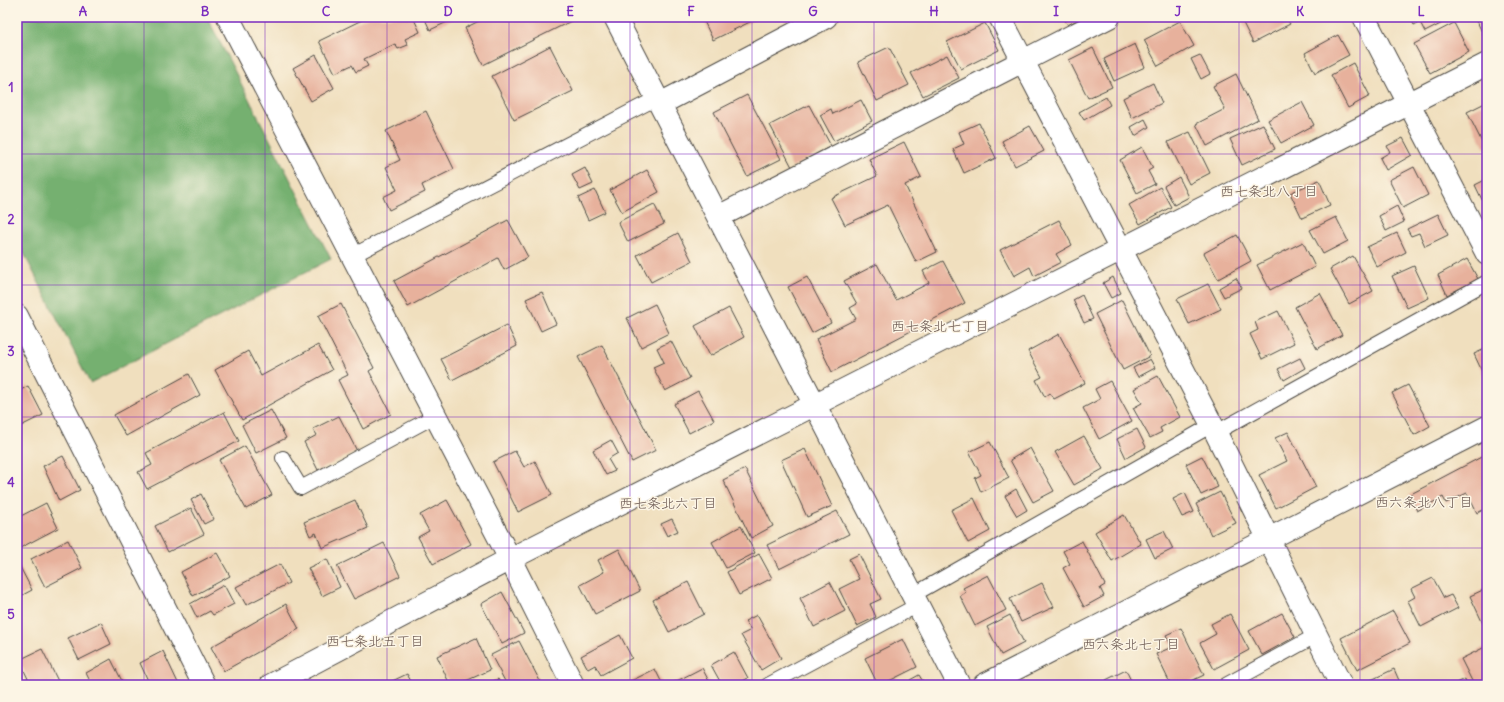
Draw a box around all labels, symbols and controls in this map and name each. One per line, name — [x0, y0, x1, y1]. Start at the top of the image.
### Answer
text: A — [79, 3, 88, 20]
text: B — [201, 3, 210, 20]
text: C — [322, 3, 331, 20]
text: D — [443, 3, 453, 20]
text: E — [566, 3, 574, 20]
text: F — [687, 3, 695, 20]
text: G — [808, 3, 818, 20]
text: H — [929, 3, 939, 20]
text: I — [1053, 3, 1059, 20]
text: J — [1175, 3, 1182, 20]
text: K — [1296, 3, 1305, 20]
text: L — [1417, 3, 1425, 20]
text: 1 — [8, 79, 14, 96]
district label: 西七条北八丁目 — [1220, 182, 1318, 200]
text: 2 — [7, 211, 15, 228]
district label: 西七条北七丁目 — [891, 317, 989, 335]
text: 3 — [7, 343, 15, 360]
text: 4 — [7, 474, 15, 491]
district label: 西六条北八丁目 — [1375, 493, 1473, 511]
district label: 西七条北六丁目 — [619, 494, 717, 512]
text: 5 — [7, 606, 15, 623]
district label: 西七条北五丁目 — [326, 632, 424, 650]
district label: 西六条北七丁目 — [1082, 635, 1180, 653]

